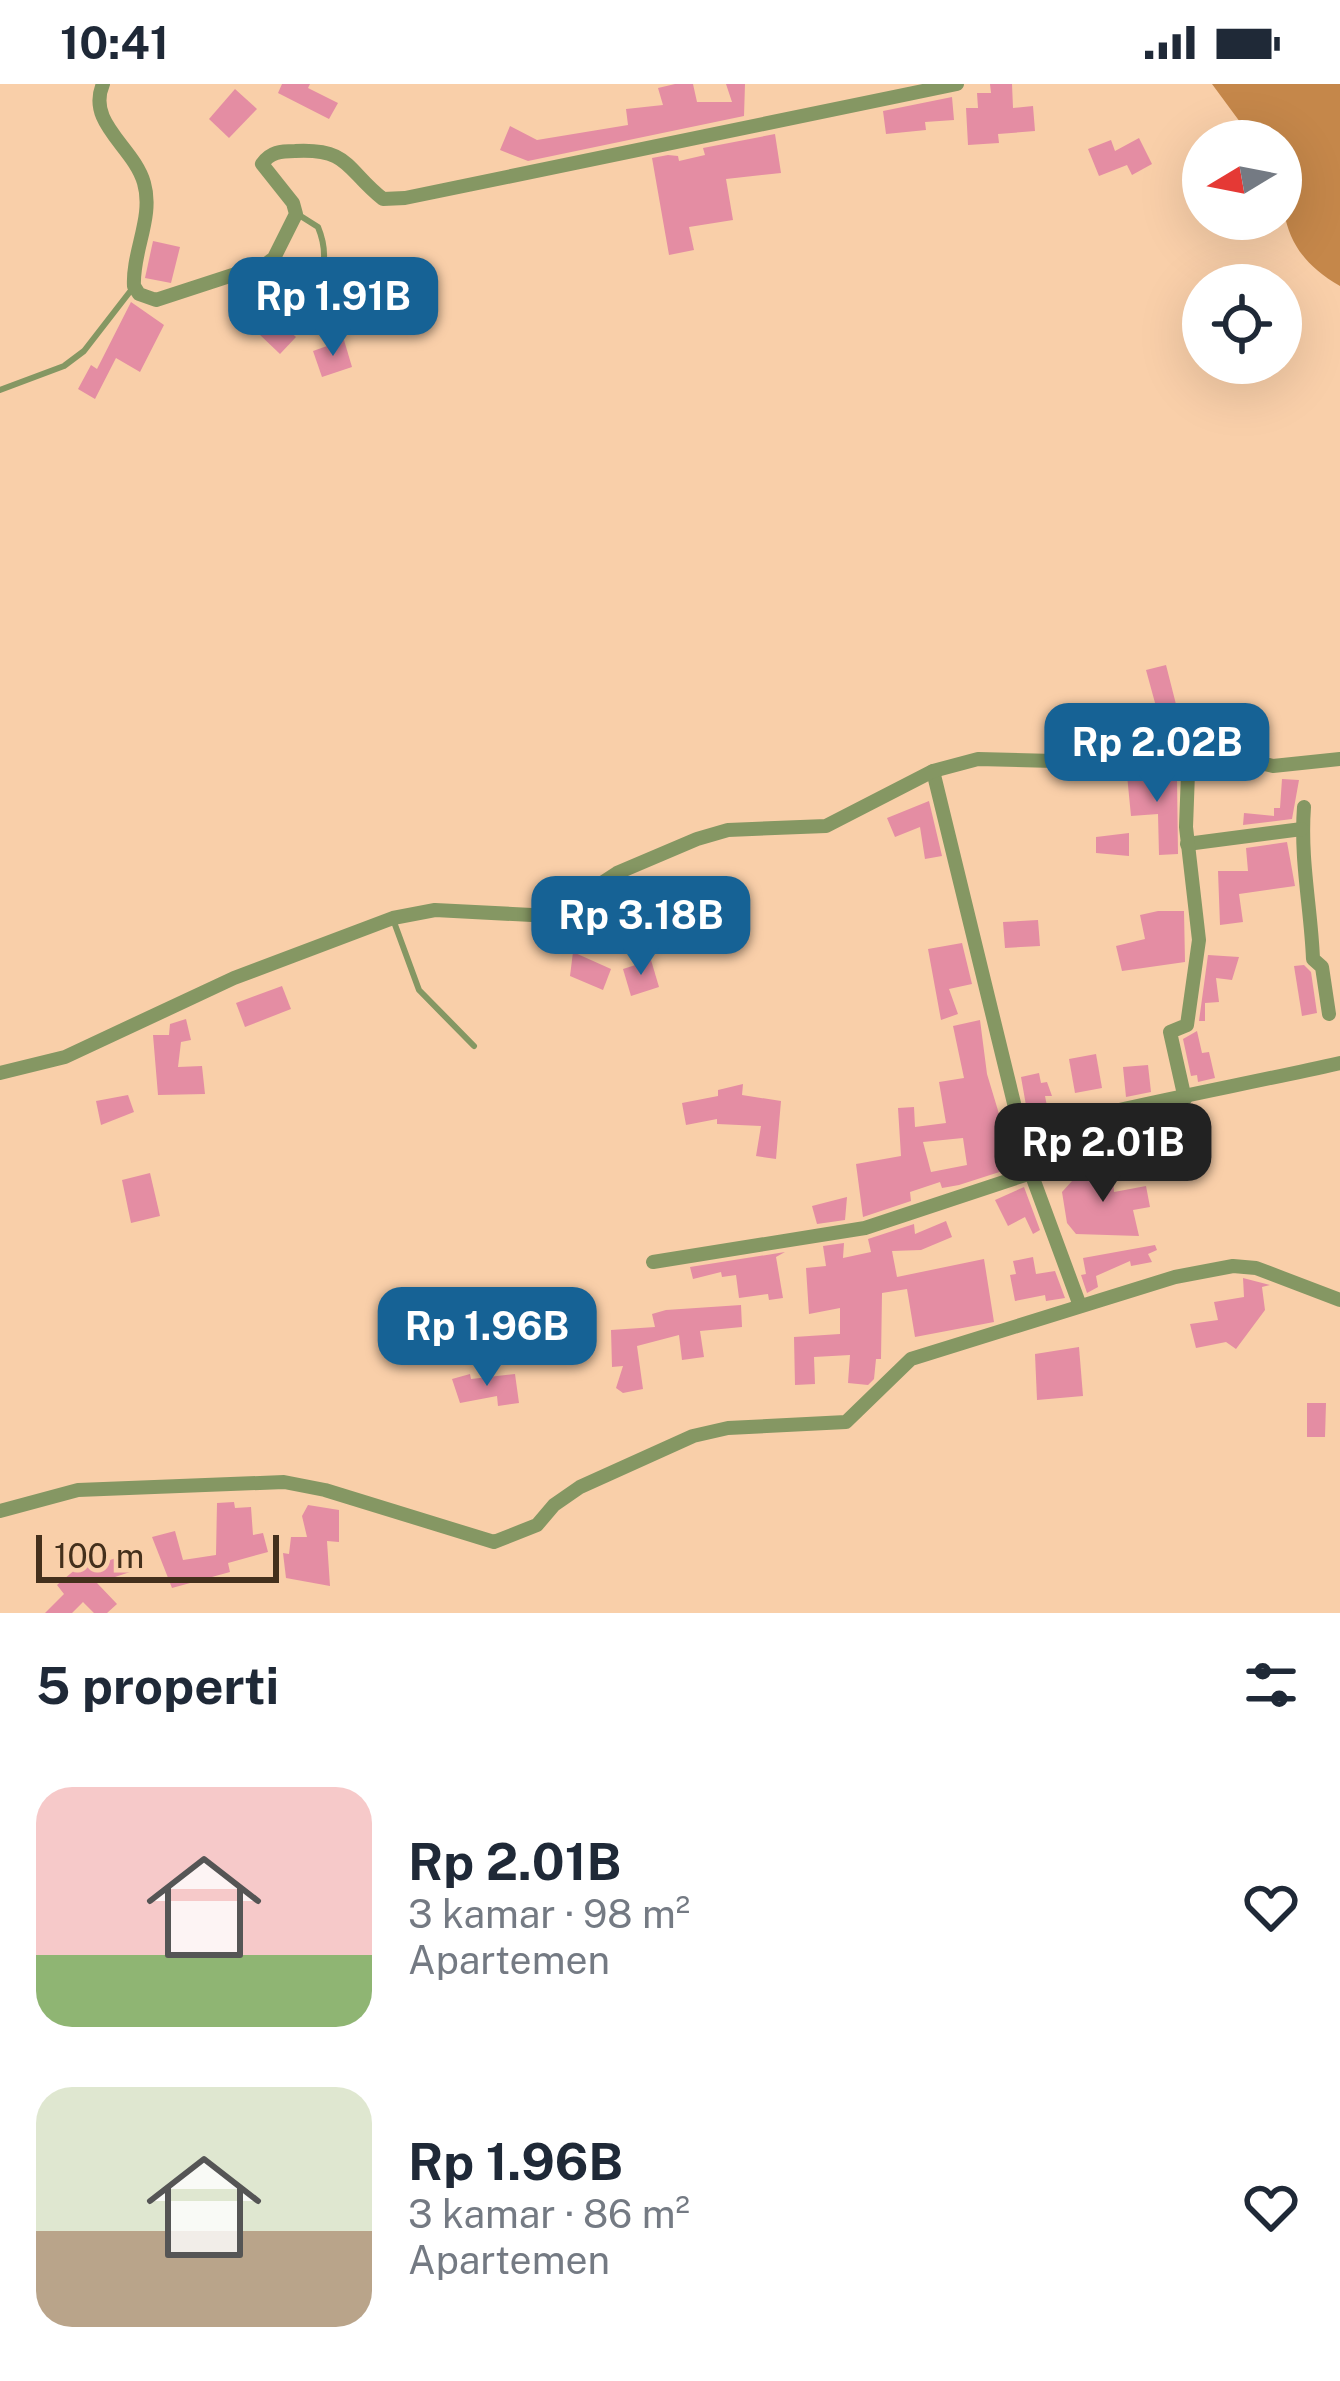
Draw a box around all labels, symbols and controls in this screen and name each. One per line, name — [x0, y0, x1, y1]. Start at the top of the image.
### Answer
text: 10:41 — [60, 16, 169, 69]
north arrow — [1182, 120, 1302, 240]
map controls — [1182, 120, 1302, 384]
pin: Rp 1.91B — [209, 257, 457, 359]
button: locate — [1182, 264, 1302, 384]
text: Rp 1.91B — [255, 273, 411, 319]
pin: Rp 2.02B — [1033, 703, 1281, 805]
text: Rp 2.02B — [1071, 719, 1243, 765]
pin: Rp 3.18B — [517, 876, 765, 978]
text: Rp 3.18B — [558, 892, 724, 938]
pin: Rp 2.01B — [979, 1103, 1227, 1205]
text: Rp 2.01B — [1021, 1119, 1185, 1165]
pin: Rp 1.96B — [363, 1287, 611, 1389]
text: Rp 1.96B — [405, 1303, 569, 1349]
scale bar — [36, 1529, 279, 1582]
text: 100 m — [54, 1537, 144, 1575]
icon: filters — [1238, 1652, 1304, 1718]
text: 5 properti — [36, 1656, 279, 1715]
text: Rp 2.01B — [408, 1832, 621, 1891]
icon: home — [132, 1835, 276, 1979]
icon: heart — [1238, 1874, 1304, 1940]
text: 3 kamar · 98 m² — [408, 1891, 690, 1937]
text: Apartemen — [408, 1937, 610, 1983]
text: Rp 1.96B — [408, 2132, 623, 2191]
icon: home — [132, 2135, 276, 2279]
icon: heart — [1238, 2174, 1304, 2240]
text: 3 kamar · 86 m² — [408, 2191, 690, 2237]
text: Apartemen — [408, 2237, 610, 2283]

